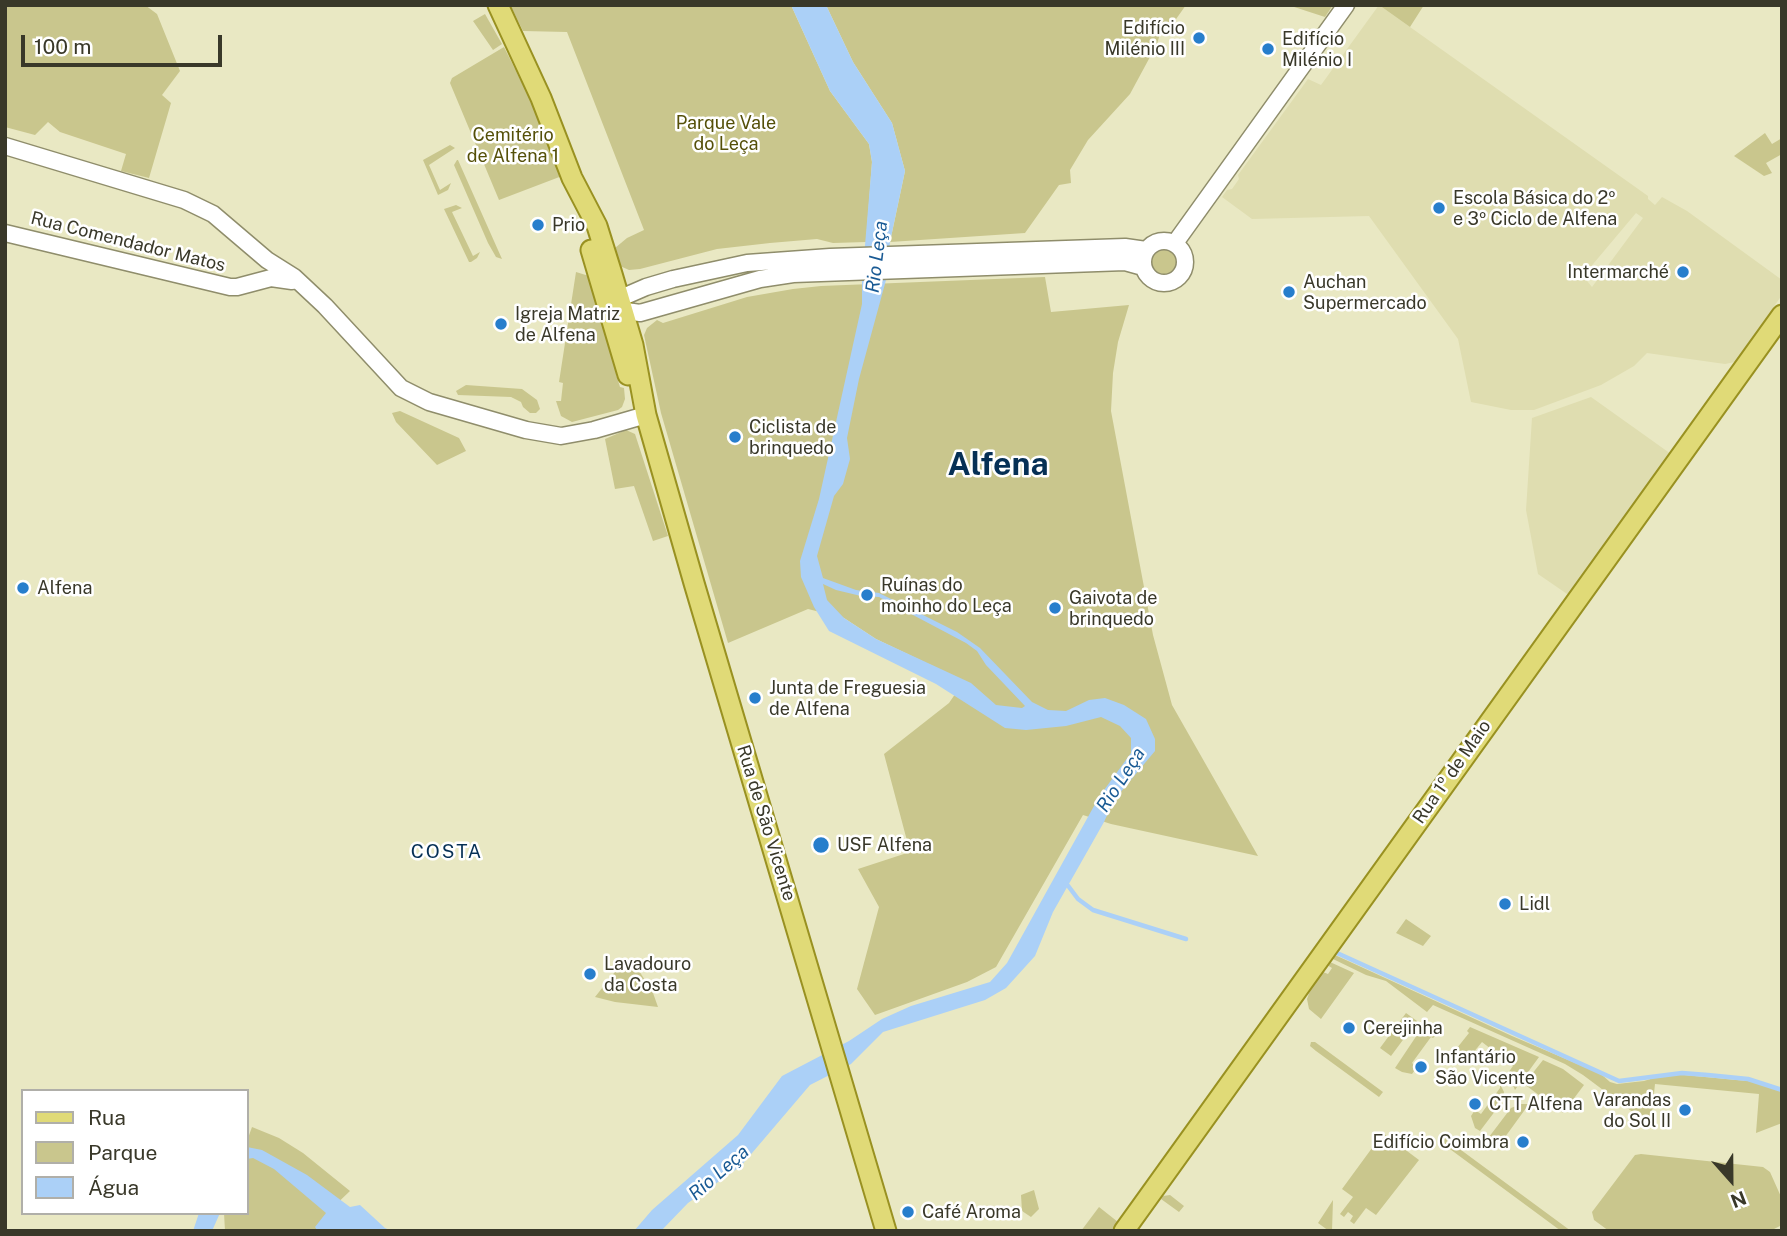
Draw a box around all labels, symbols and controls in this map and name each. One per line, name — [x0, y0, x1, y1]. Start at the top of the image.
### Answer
place label: Edifício Milénio III — [1105, 17, 1185, 60]
scale bar — [24, 21, 226, 65]
place label: Edifício Milénio I — [1282, 28, 1352, 70]
marker: Edifício Milénio III — [1191, 30, 1207, 46]
text: 100 m — [34, 34, 91, 59]
marker: Edifício Milénio I — [1260, 41, 1276, 57]
park label: Parque Vale do Leça — [676, 112, 776, 154]
park label: Cemitério de Alfena 1 — [467, 124, 559, 166]
place label: Escola Básica do 2º e 3º Ciclo de Alfena — [1453, 187, 1617, 230]
marker: Escola Básica do 2º e 3º Ciclo de Alfena — [1431, 200, 1447, 216]
street label: Rua Comendador Matos — [28, 207, 228, 277]
place label: Prio — [552, 214, 585, 236]
marker: Prio — [530, 217, 546, 233]
water label: Rio Leça — [861, 220, 893, 294]
place label: Intermarché — [1567, 261, 1669, 283]
marker: Intermarché — [1675, 264, 1691, 280]
place label: Auchan Supermercado — [1303, 271, 1427, 314]
marker: Auchan Supermercado — [1281, 284, 1297, 300]
place label: Igreja Matriz de Alfena — [515, 303, 620, 346]
marker: Igreja Matriz de Alfena — [493, 316, 509, 332]
place label: Ciclista de brinquedo — [749, 416, 836, 458]
marker: Ciclista de brinquedo — [727, 429, 743, 445]
district label: Alfena — [947, 446, 1049, 484]
place label: Ruínas do moinho do Leça — [881, 574, 1012, 616]
place label: Alfena — [37, 577, 92, 599]
marker: Alfena — [15, 580, 31, 596]
marker: Ruínas do moinho do Leça — [859, 587, 875, 603]
place label: Gaivota de brinquedo — [1069, 587, 1157, 630]
marker: Gaivota de brinquedo — [1047, 600, 1063, 616]
place label: Junta de Freguesia de Alfena — [769, 677, 926, 720]
marker: Junta de Freguesia de Alfena — [747, 690, 763, 706]
street label: Rua 1º de Maio — [1408, 716, 1496, 828]
street label: Rua de São Vicente — [732, 742, 800, 904]
water label: Rio Leça — [1092, 743, 1150, 817]
place label: USF Alfena — [837, 834, 932, 856]
marker: USF Alfena — [811, 835, 831, 855]
district label: COSTA — [411, 841, 483, 863]
place label: Lidl — [1519, 893, 1550, 915]
marker: Lidl — [1497, 896, 1513, 912]
place label: Lavadouro da Costa — [604, 953, 691, 996]
marker: Lavadouro da Costa — [582, 966, 598, 982]
place label: Cerejinha — [1363, 1017, 1443, 1039]
marker: Cerejinha — [1341, 1020, 1357, 1036]
place label: Infantário São Vicente — [1435, 1046, 1535, 1088]
marker: Infantário São Vicente — [1413, 1059, 1429, 1075]
legend — [21, 1089, 248, 1215]
place label: Varandas do Sol II — [1593, 1089, 1671, 1132]
place label: CTT Alfena — [1489, 1093, 1583, 1115]
marker: CTT Alfena — [1467, 1096, 1483, 1112]
marker: Varandas do Sol II — [1677, 1102, 1693, 1118]
text: Rua — [88, 1105, 126, 1130]
place label: Edifício Coimbra — [1372, 1131, 1509, 1153]
marker: Edifício Coimbra — [1515, 1134, 1531, 1150]
text: Parque — [88, 1140, 157, 1165]
water label: Rio Leça — [684, 1141, 754, 1205]
north arrow — [1696, 1145, 1766, 1215]
text: Água — [88, 1175, 139, 1200]
text: N — [1728, 1187, 1749, 1213]
place label: Café Aroma — [922, 1201, 1021, 1223]
marker: Café Aroma — [900, 1204, 916, 1220]

